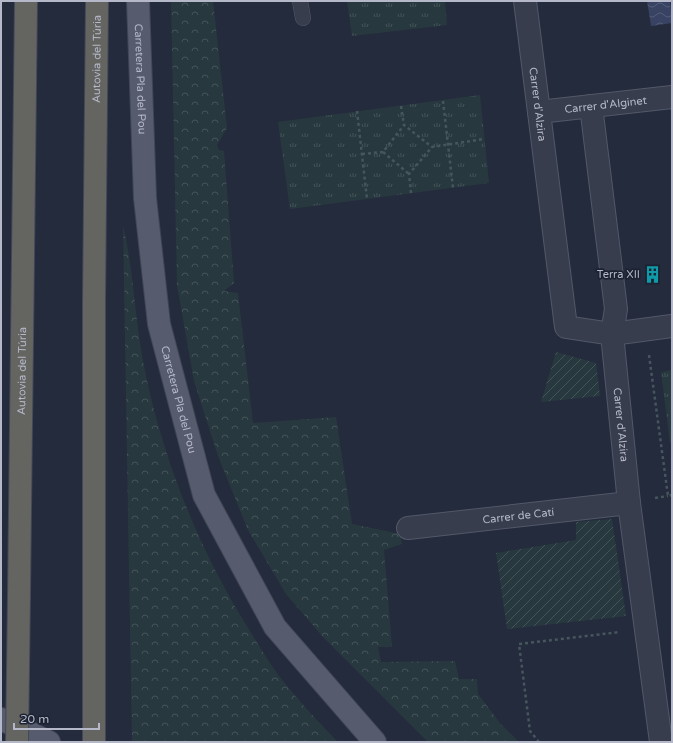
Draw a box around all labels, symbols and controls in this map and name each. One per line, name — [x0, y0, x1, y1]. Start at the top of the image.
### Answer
street label: Autovia del Túria — [89, 15, 103, 103]
street label: Carretera Pla del Pou — [132, 23, 149, 134]
street label: Carrer d'Alzira — [527, 66, 549, 142]
street label: Carrer d'Alginet — [564, 93, 647, 116]
building icon: Terra XII — [643, 264, 663, 284]
place label: Terra XII — [597, 268, 640, 281]
street label: Autovia del Túria — [15, 327, 29, 415]
street label: Carretera Pla del Pou — [159, 344, 199, 455]
street label: Carrer d'Alzira — [611, 387, 631, 462]
street label: Carrer de Catí — [482, 505, 555, 526]
scale bar — [14, 705, 99, 731]
text: 20 m — [20, 712, 49, 726]

